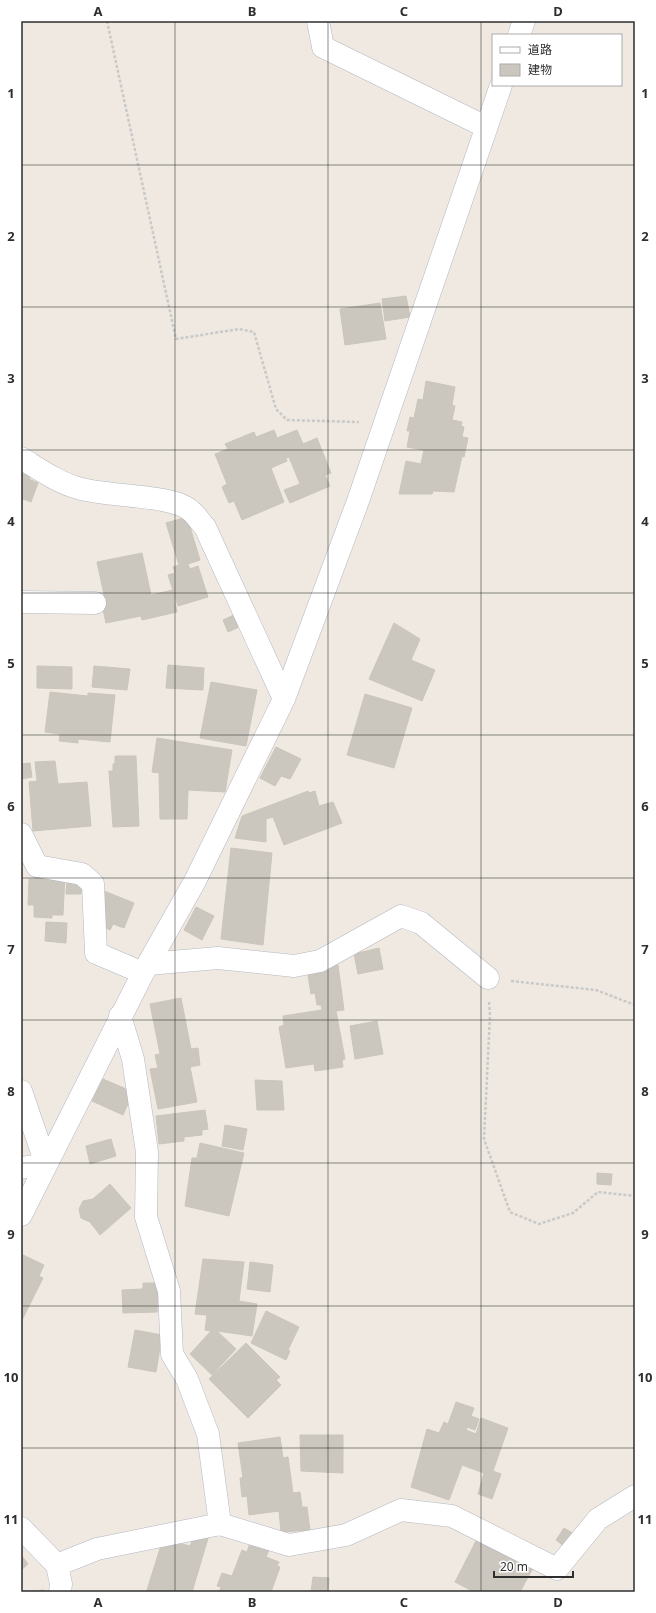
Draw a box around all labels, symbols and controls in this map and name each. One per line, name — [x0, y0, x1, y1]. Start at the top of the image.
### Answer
text: A — [94, 2, 103, 20]
text: B — [248, 2, 256, 20]
text: C — [400, 2, 408, 20]
text: D — [553, 2, 563, 20]
legend — [492, 34, 622, 86]
text: 道路 — [528, 41, 552, 58]
text: 建物 — [528, 61, 552, 78]
text: 1 — [7, 84, 15, 102]
text: 1 — [641, 84, 649, 102]
text: 2 — [7, 227, 15, 245]
text: 2 — [641, 227, 649, 245]
text: 3 — [7, 369, 15, 387]
text: 3 — [641, 369, 649, 387]
text: 4 — [7, 512, 15, 530]
text: 4 — [641, 512, 649, 530]
text: 5 — [7, 654, 15, 672]
text: 5 — [641, 654, 649, 672]
text: 6 — [7, 797, 15, 815]
text: 6 — [641, 797, 649, 815]
text: 7 — [7, 940, 15, 958]
text: 7 — [641, 940, 649, 958]
text: 8 — [7, 1082, 15, 1100]
text: 8 — [641, 1082, 649, 1100]
text: 9 — [7, 1225, 15, 1243]
text: 9 — [641, 1225, 649, 1243]
text: 10 — [4, 1368, 18, 1386]
text: 10 — [638, 1368, 652, 1386]
text: 11 — [4, 1510, 18, 1528]
text: 11 — [638, 1510, 652, 1528]
scale bar — [494, 1553, 573, 1579]
text: 20 m — [500, 1558, 528, 1575]
text: A — [94, 1593, 103, 1611]
text: B — [248, 1593, 256, 1611]
text: C — [400, 1593, 408, 1611]
text: D — [553, 1593, 563, 1611]

